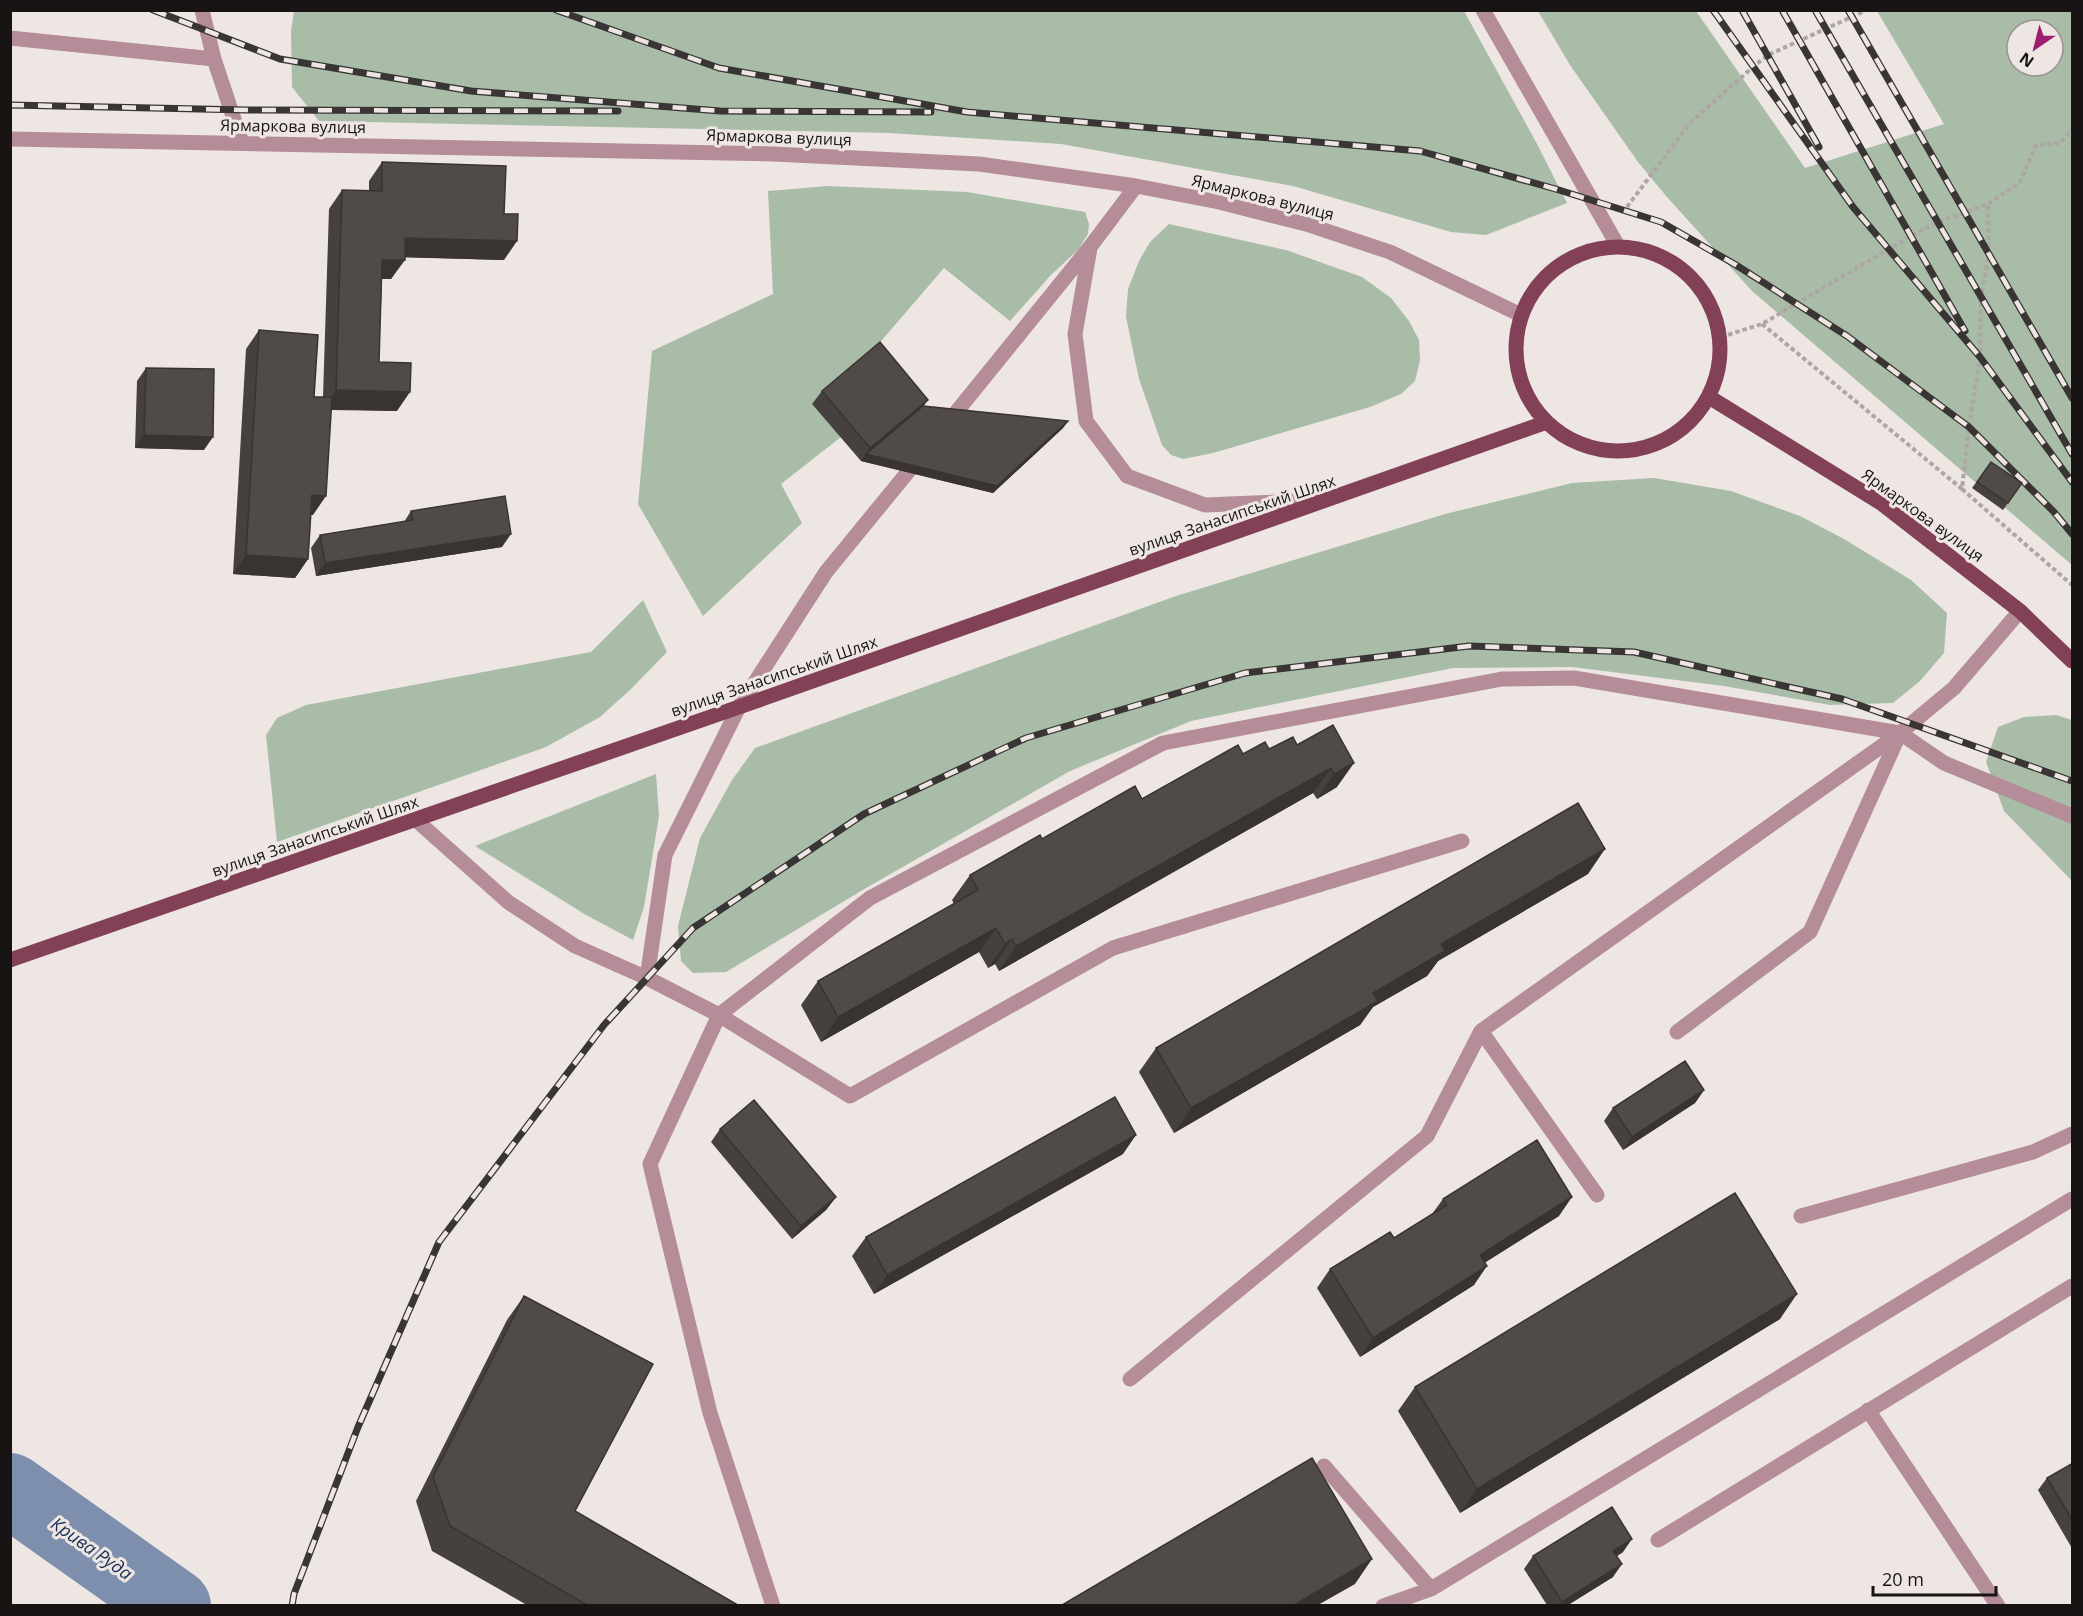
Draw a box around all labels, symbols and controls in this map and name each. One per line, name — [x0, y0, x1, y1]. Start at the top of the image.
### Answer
north arrow — [2005, 18, 2065, 78]
text: N — [2015, 48, 2038, 73]
street label: Ярмаркова вулиця — [220, 114, 366, 138]
street label: Ярмаркова вулиця — [706, 123, 852, 151]
street label: Ярмаркова вулиця — [1190, 169, 1336, 225]
street label: Ярмаркова вулиця — [1858, 463, 1988, 567]
street label: вулиця Занасипський Шлях — [1126, 469, 1339, 561]
street label: вулиця Занасипський Шлях — [668, 630, 881, 722]
street label: вулиця Занасипський Шлях — [209, 790, 422, 882]
water label: Крива Руда — [47, 1511, 137, 1585]
scale bar — [1873, 1559, 1996, 1597]
text: 20 m — [1882, 1567, 1924, 1591]

